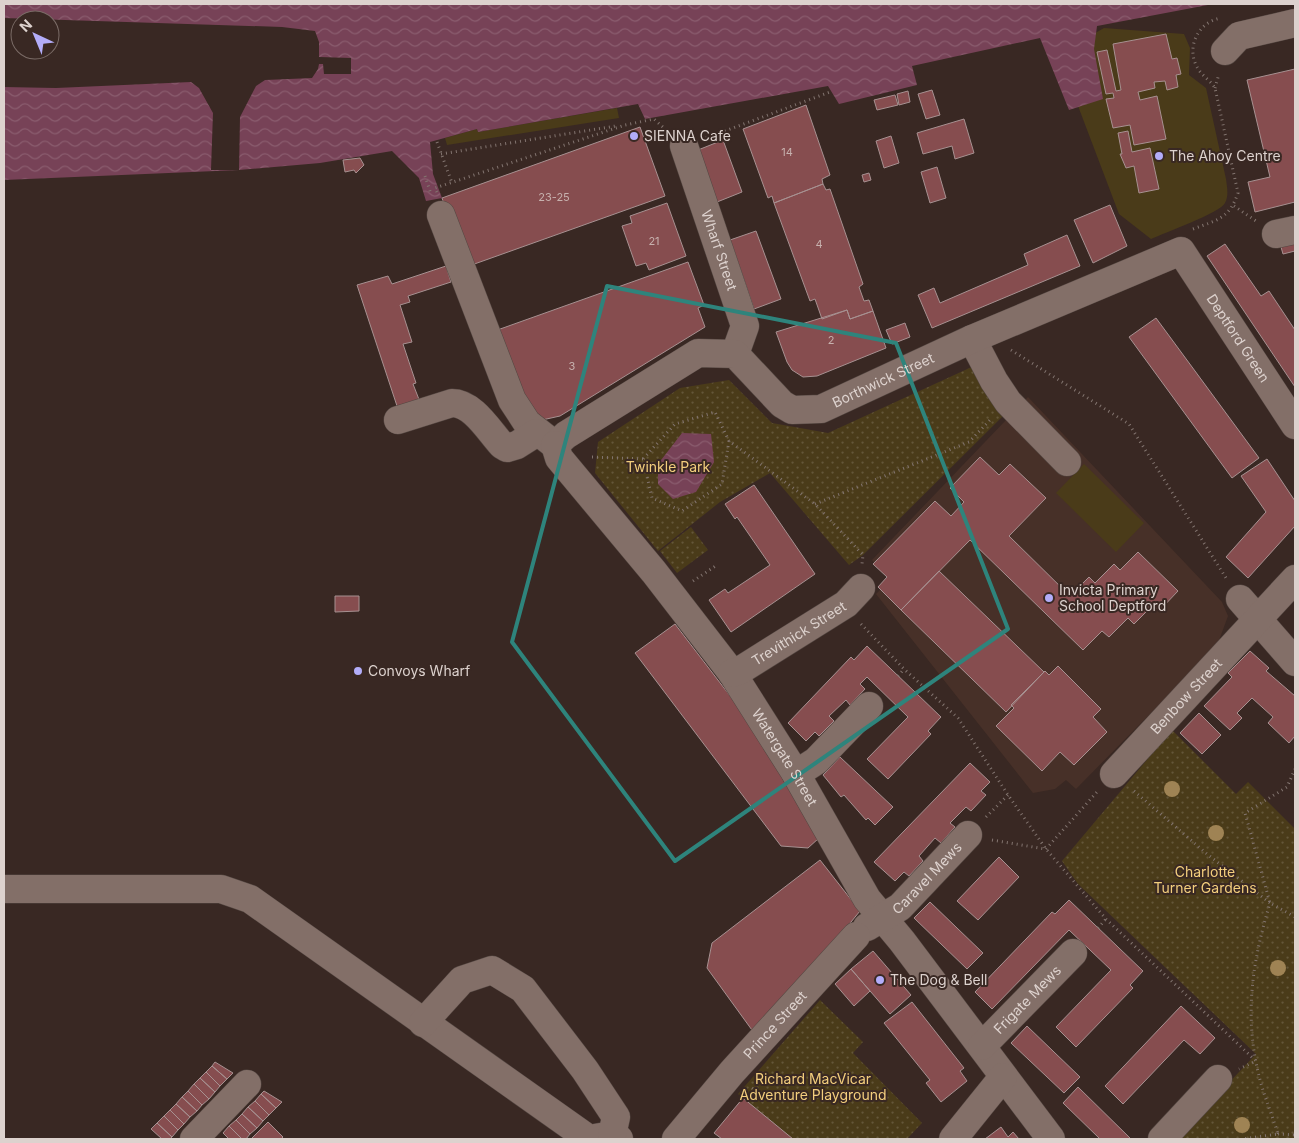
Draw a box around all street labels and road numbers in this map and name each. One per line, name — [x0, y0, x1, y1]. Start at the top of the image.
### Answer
street label: Wharf Street — [698, 207, 741, 293]
street label: Deptford Green — [1203, 291, 1274, 385]
street label: Borthwick Street — [829, 349, 937, 411]
street label: Trevithick Street — [748, 597, 849, 669]
street label: Benbow Street — [1146, 654, 1225, 737]
street label: Watergate Street — [749, 705, 822, 809]
street label: Caravel Mews — [889, 838, 965, 918]
street label: Frigate Mews — [990, 961, 1064, 1037]
street label: Prince Street — [739, 987, 810, 1062]

